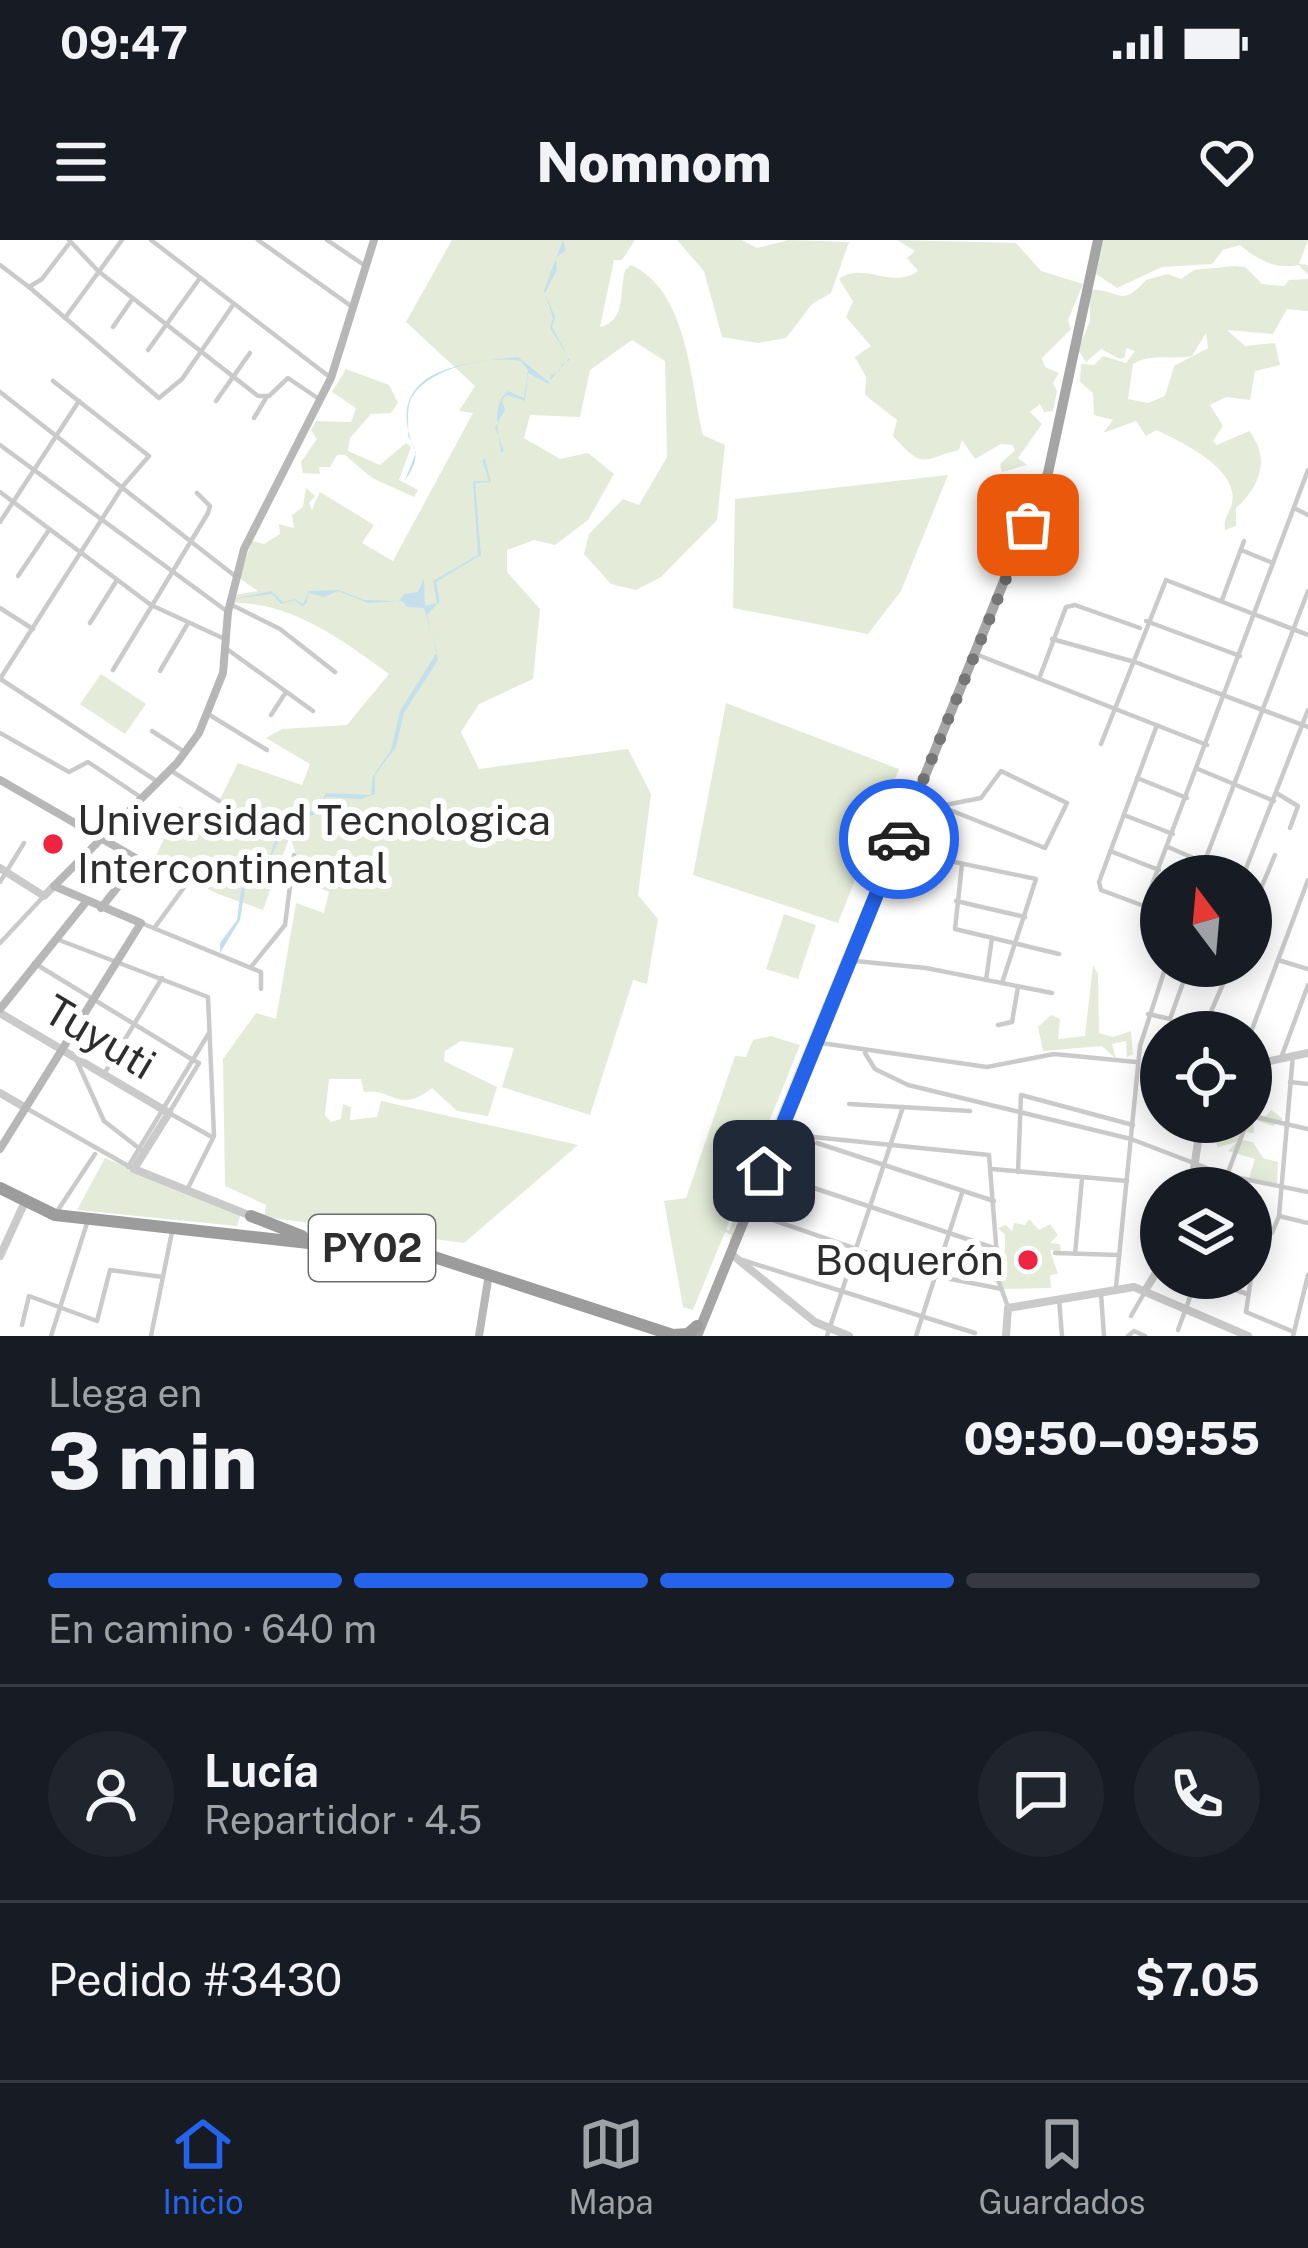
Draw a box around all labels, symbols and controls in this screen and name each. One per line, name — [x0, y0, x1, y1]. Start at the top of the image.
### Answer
text: 09:47 — [60, 16, 188, 69]
icon: menu — [48, 129, 114, 195]
icon: heart — [1194, 129, 1260, 195]
text: Nomnom — [536, 131, 772, 194]
pin — [977, 474, 1079, 576]
icon: bag — [995, 492, 1061, 558]
courier — [839, 779, 959, 899]
place label: Universidad Tecnologica Intercontinental — [77, 795, 551, 892]
icon: car — [866, 806, 932, 872]
marker: Universidad Tecnologica Intercontinental — [40, 831, 66, 857]
north arrow — [1140, 855, 1272, 987]
map controls — [1140, 855, 1272, 1299]
street label: Tuyuti — [36, 985, 165, 1089]
button: locate — [1140, 1011, 1272, 1143]
pin — [713, 1120, 815, 1222]
icon: home — [731, 1138, 797, 1204]
button: layers — [1140, 1167, 1272, 1299]
road number: PY02 — [309, 1215, 435, 1281]
place label: Boquerón — [815, 1235, 1004, 1284]
marker: Boquerón — [1015, 1247, 1041, 1273]
text: Llega en — [48, 1370, 202, 1416]
text: 09:50–09:55 — [964, 1412, 1260, 1465]
text: 3 min — [48, 1415, 257, 1507]
text: En camino · 640 m — [48, 1606, 377, 1652]
button: person — [48, 1731, 174, 1857]
button: chat — [978, 1731, 1104, 1857]
button: phone — [1134, 1731, 1260, 1857]
text: Lucía — [204, 1744, 319, 1797]
text: Repartidor · 4.5 — [204, 1797, 482, 1843]
text: Pedido #3430 — [48, 1953, 342, 2006]
text: $7.05 — [1135, 1953, 1260, 2006]
tab: Inicio — [162, 2111, 244, 2221]
tab: Mapa — [568, 2111, 654, 2221]
tab: Guardados — [978, 2111, 1146, 2221]

